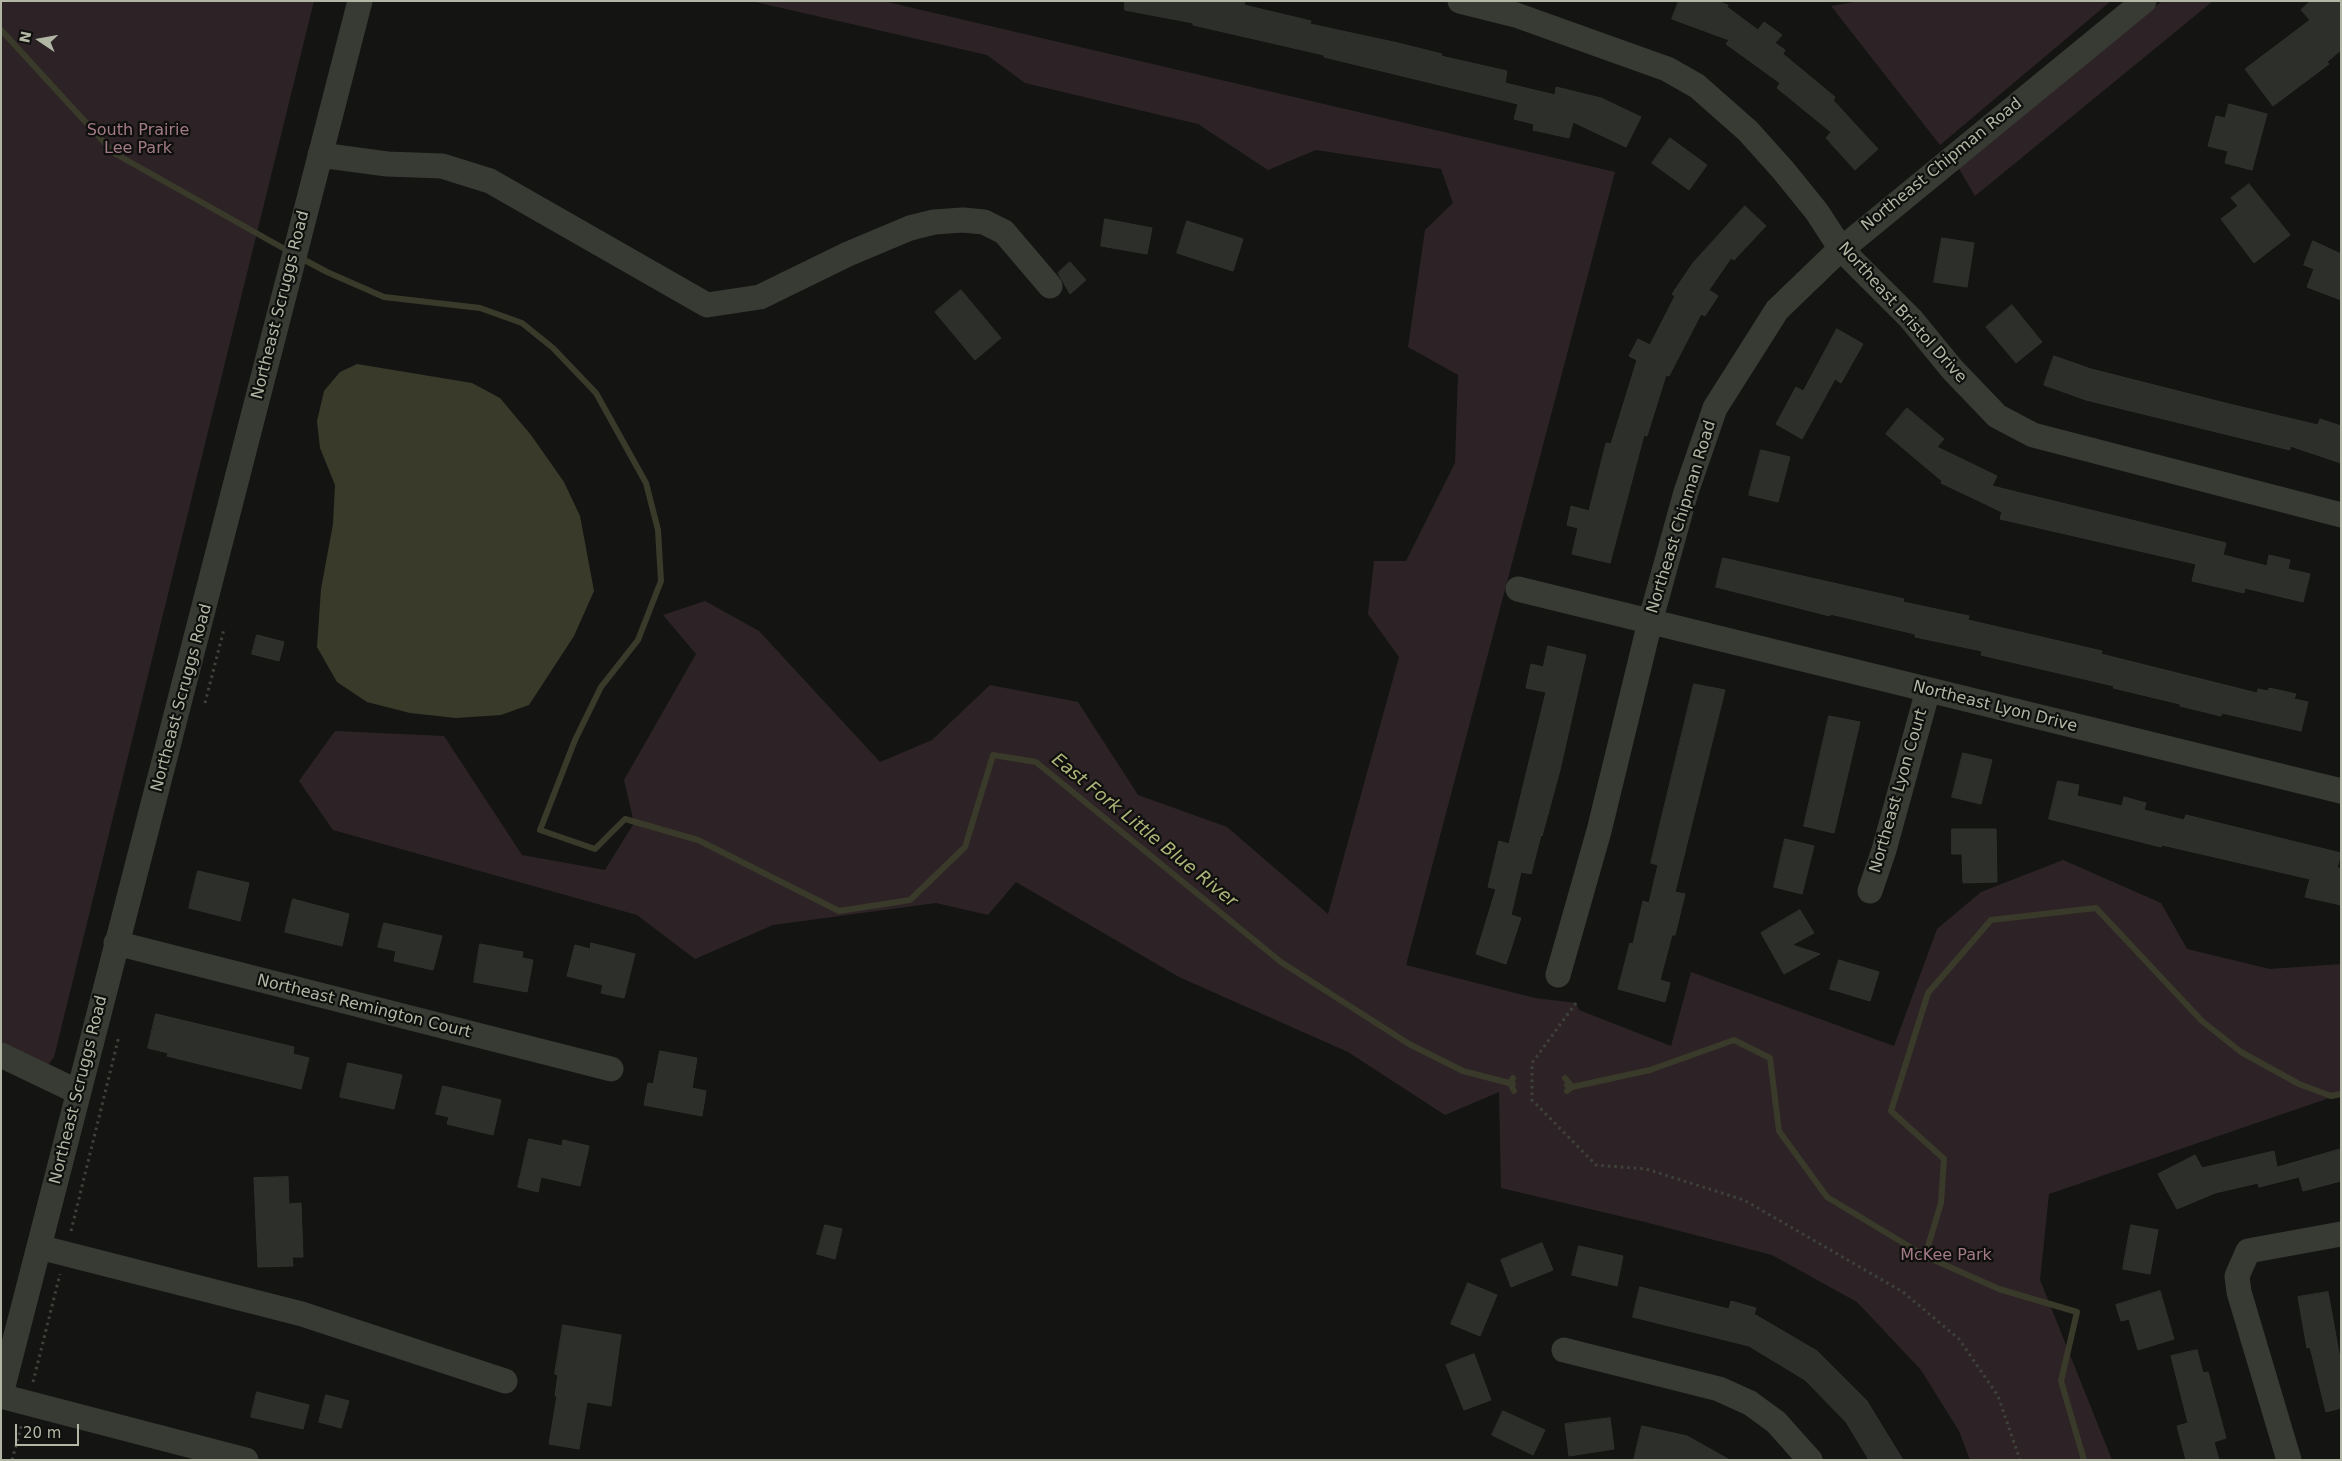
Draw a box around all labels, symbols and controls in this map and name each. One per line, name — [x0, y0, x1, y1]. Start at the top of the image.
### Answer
north arrow — [15, 15, 65, 65]
text: N — [16, 29, 34, 44]
street label: Northeast Chipman Road — [1858, 94, 2026, 236]
park label: South Prairie Lee Park — [87, 121, 189, 159]
street label: Northeast Scruggs Road — [248, 209, 314, 401]
street label: Northeast Bristol Drive — [1834, 239, 1970, 387]
street label: Northeast Chipman Road — [1643, 418, 1721, 616]
street label: Northeast Scruggs Road — [148, 602, 216, 794]
street label: Northeast Lyon Drive — [1911, 677, 2079, 737]
street label: Northeast Lyon Court — [1866, 707, 1932, 875]
water label: East Fork Little Blue River — [1047, 749, 1241, 913]
street label: Northeast Remington Court — [255, 971, 473, 1043]
street label: Northeast Scruggs Road — [46, 994, 112, 1186]
park label: McKee Park — [1900, 1246, 1992, 1266]
scale bar — [18, 1414, 81, 1446]
text: 20 m — [23, 1424, 61, 1442]

